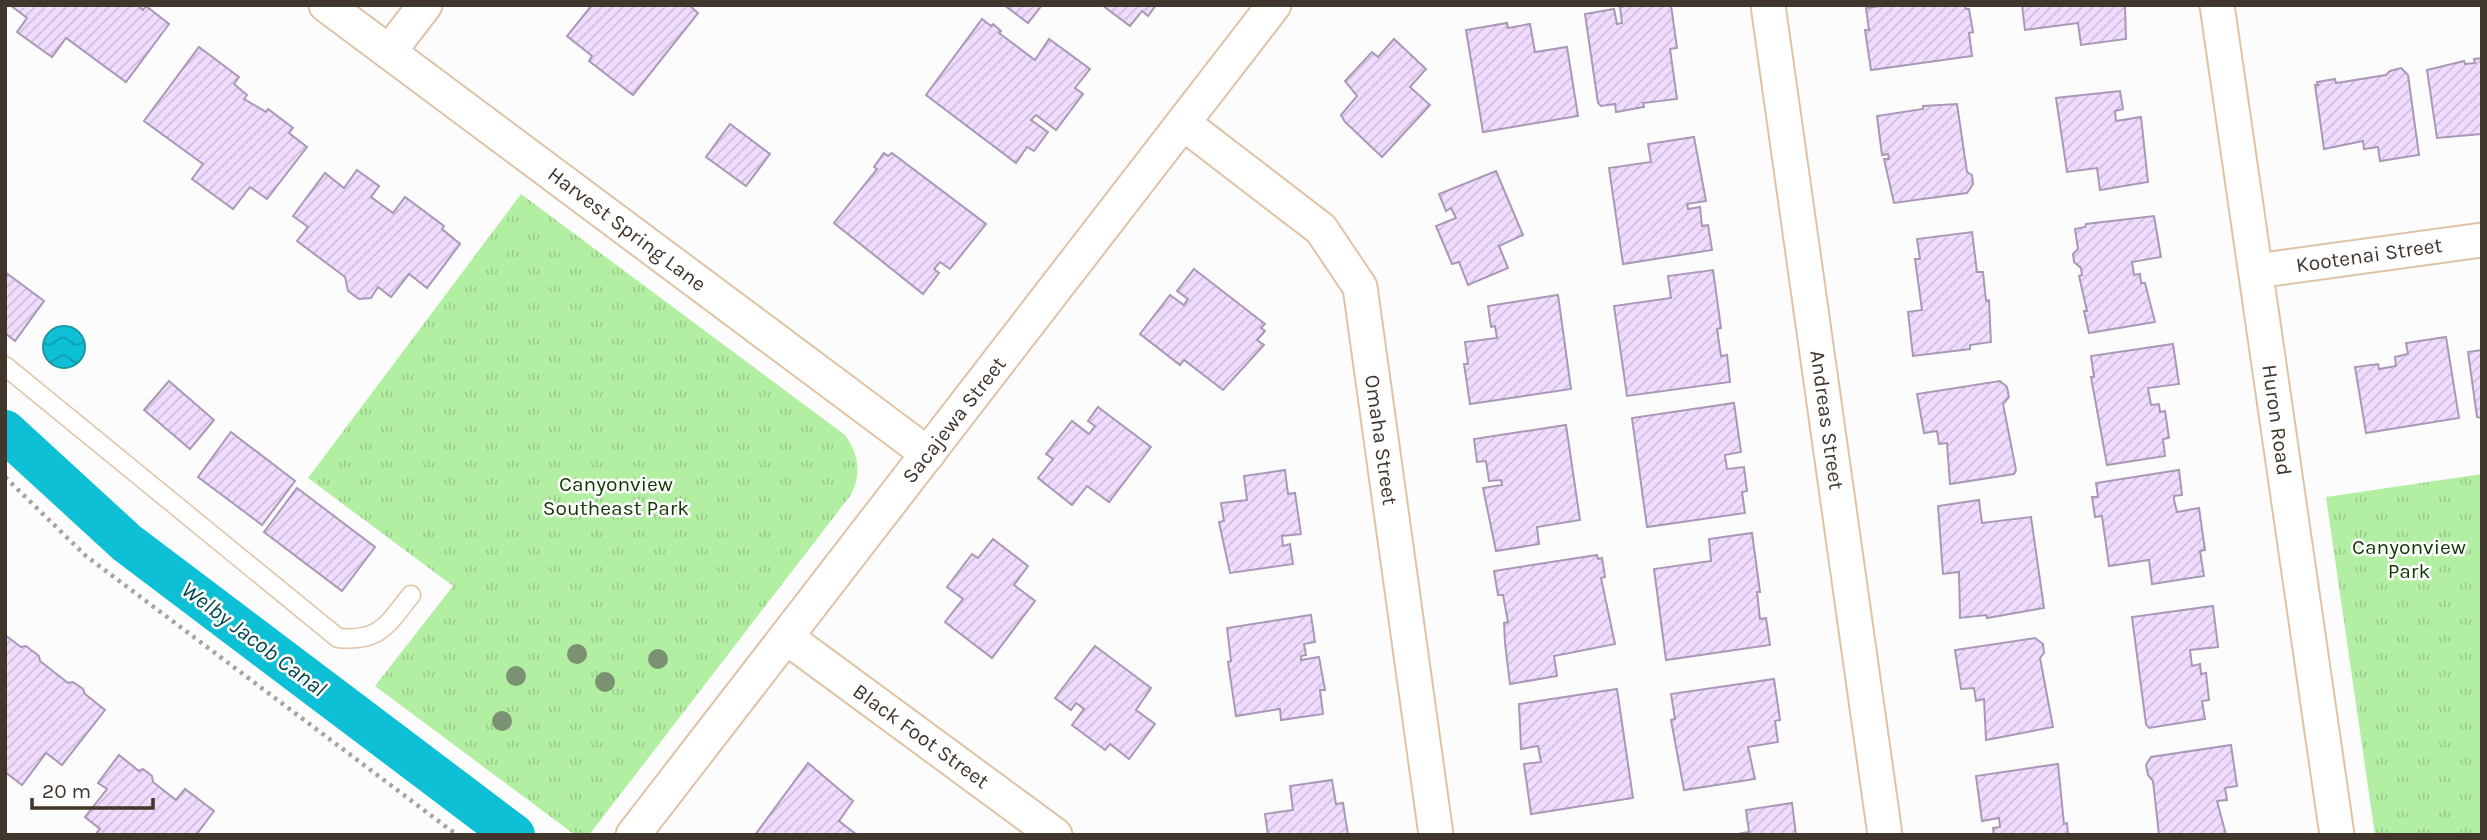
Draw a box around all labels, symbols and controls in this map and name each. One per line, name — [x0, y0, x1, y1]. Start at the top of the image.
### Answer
street label: Harvest Spring Lane — [543, 162, 711, 296]
street label: Kootenai Street — [2294, 233, 2444, 277]
street label: Andreas Street — [1805, 349, 1849, 491]
street label: Sacajewa Street — [897, 352, 1011, 488]
street label: Huron Road — [2257, 363, 2297, 477]
street label: Omaha Street — [1360, 373, 1402, 507]
park label: Canyonview Southeast Park — [543, 472, 689, 520]
park label: Canyonview Park — [2352, 535, 2466, 583]
water label: Welby Jacob Canal — [176, 576, 332, 702]
street label: Black Foot Street — [848, 679, 994, 793]
scale bar — [32, 766, 152, 810]
text: 20 m — [42, 779, 91, 803]

